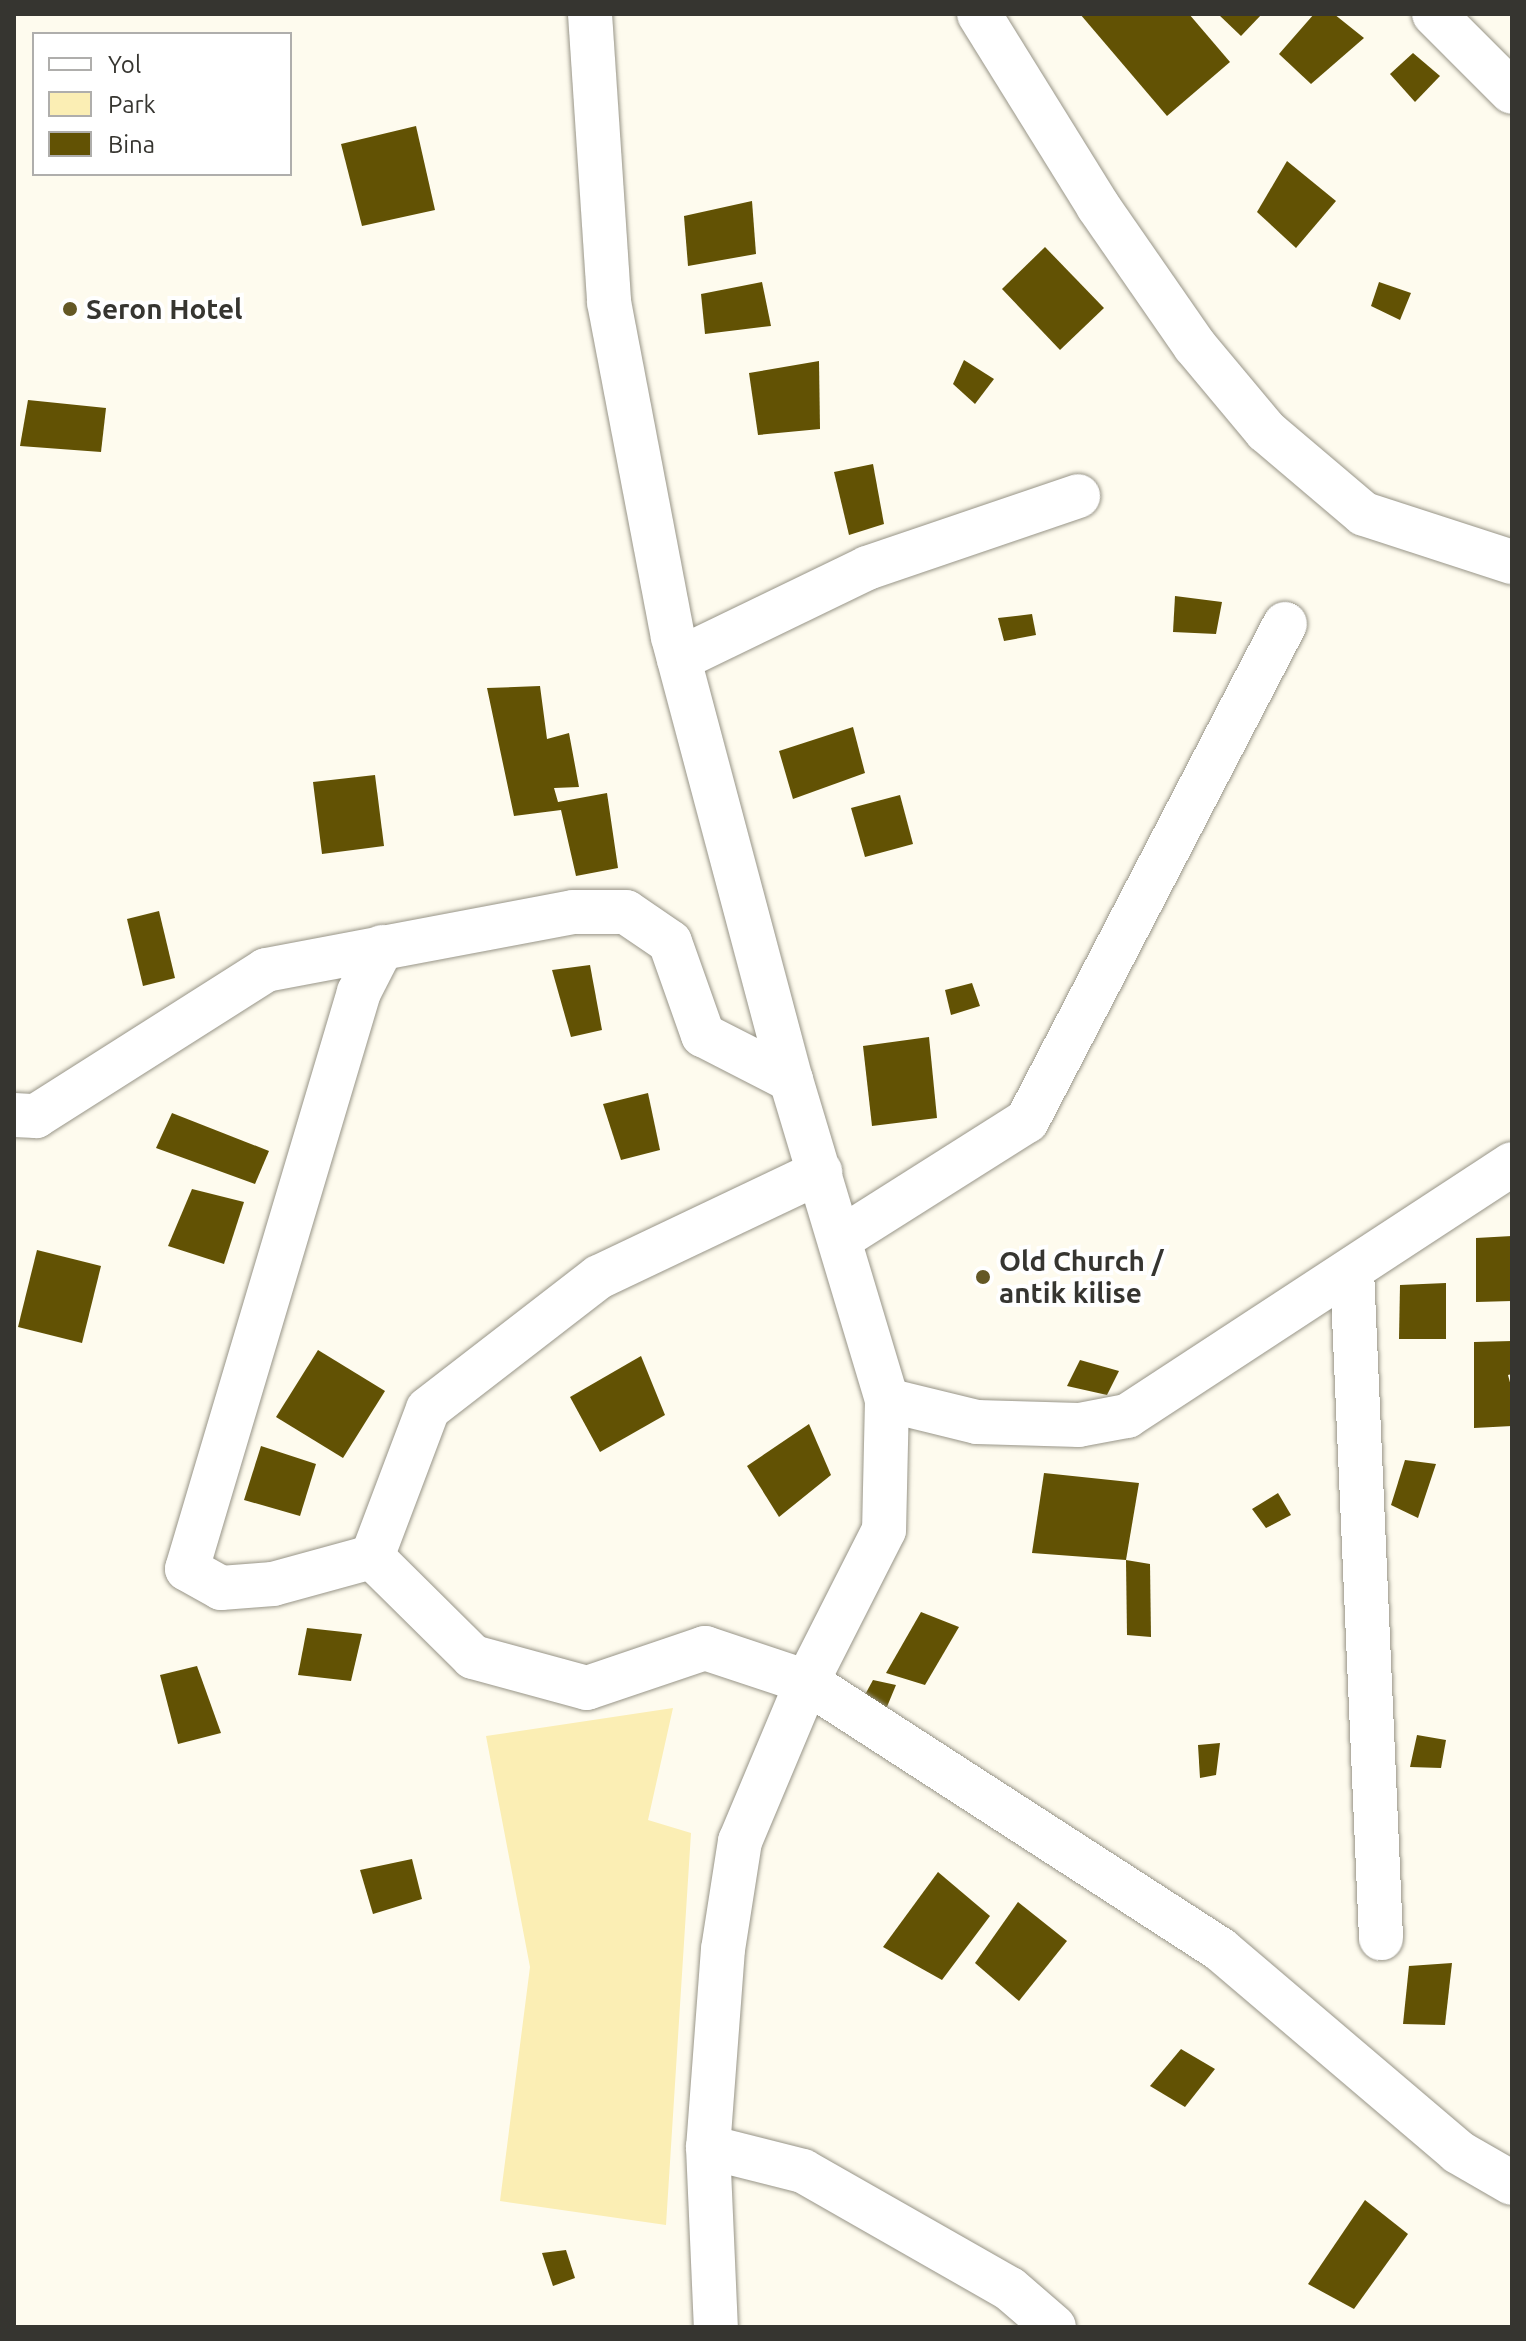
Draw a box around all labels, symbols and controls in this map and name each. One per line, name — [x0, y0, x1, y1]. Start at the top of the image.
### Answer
legend — [32, 32, 292, 176]
text: Yol — [108, 51, 141, 78]
text: Park — [108, 91, 156, 118]
text: Bina — [108, 131, 155, 158]
place label: Seron Hotel — [86, 292, 243, 326]
marker: Seron Hotel — [61, 300, 79, 318]
place label: Old Church / antik kilise — [999, 1244, 1163, 1310]
marker: Old Church / antik kilise — [974, 1268, 992, 1286]

